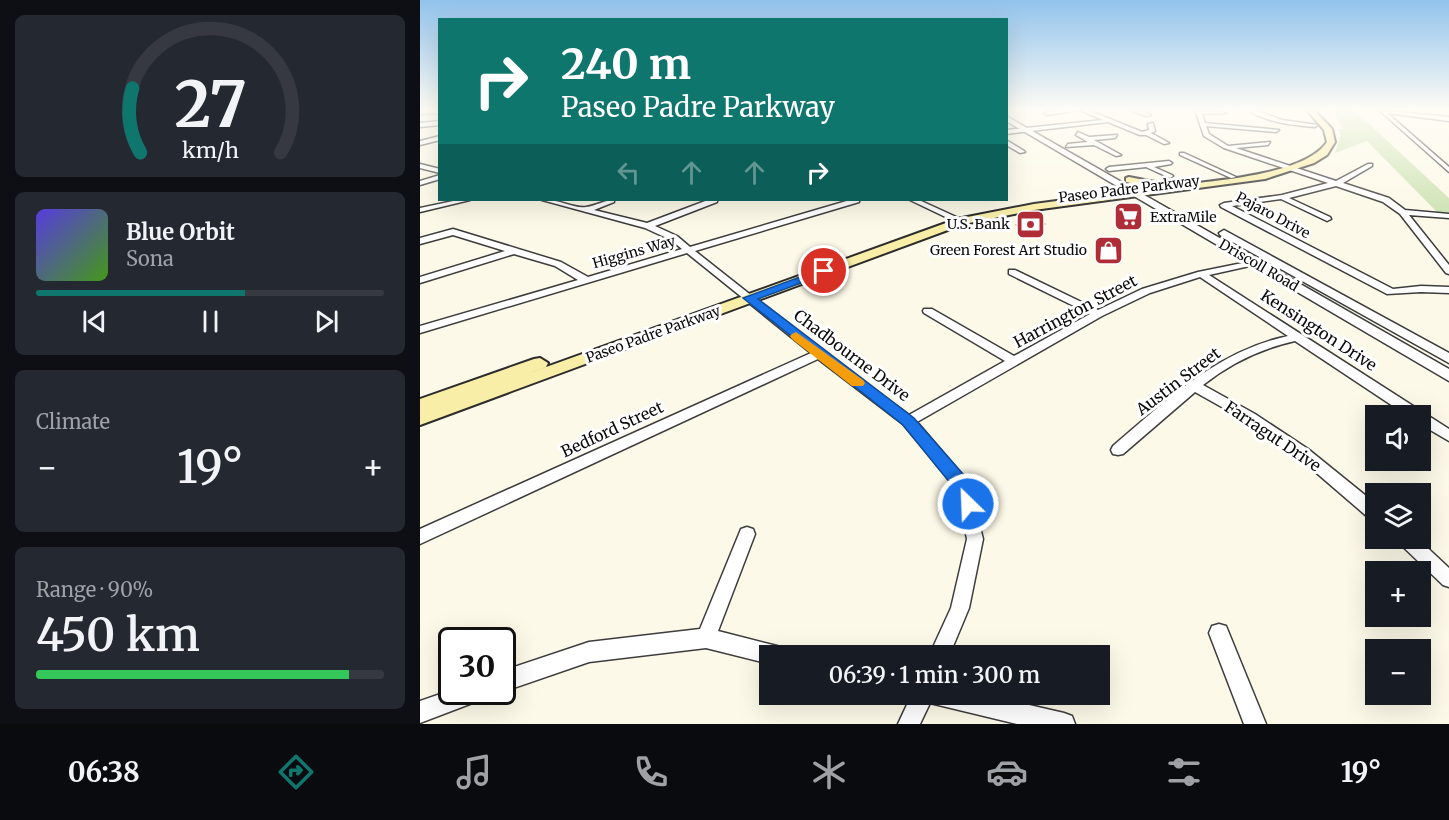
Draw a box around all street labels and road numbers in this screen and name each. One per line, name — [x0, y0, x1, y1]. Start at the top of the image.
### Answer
street label: Paseo Padre Parkway — [1057, 171, 1201, 207]
street label: Pajaro Drive — [1233, 188, 1313, 242]
street label: Higgins Way — [590, 231, 678, 272]
street label: Driscoll Road — [1216, 235, 1303, 295]
street label: Harrington Street — [1010, 270, 1141, 352]
street label: Kensington Drive — [1257, 285, 1381, 375]
street label: Paseo Padre Parkway — [583, 301, 724, 367]
street label: Chadbourne Drive — [790, 305, 914, 405]
street label: Austin Street — [1131, 342, 1225, 420]
street label: Bedford Street — [558, 396, 667, 461]
street label: Farragut Drive — [1221, 396, 1325, 476]

